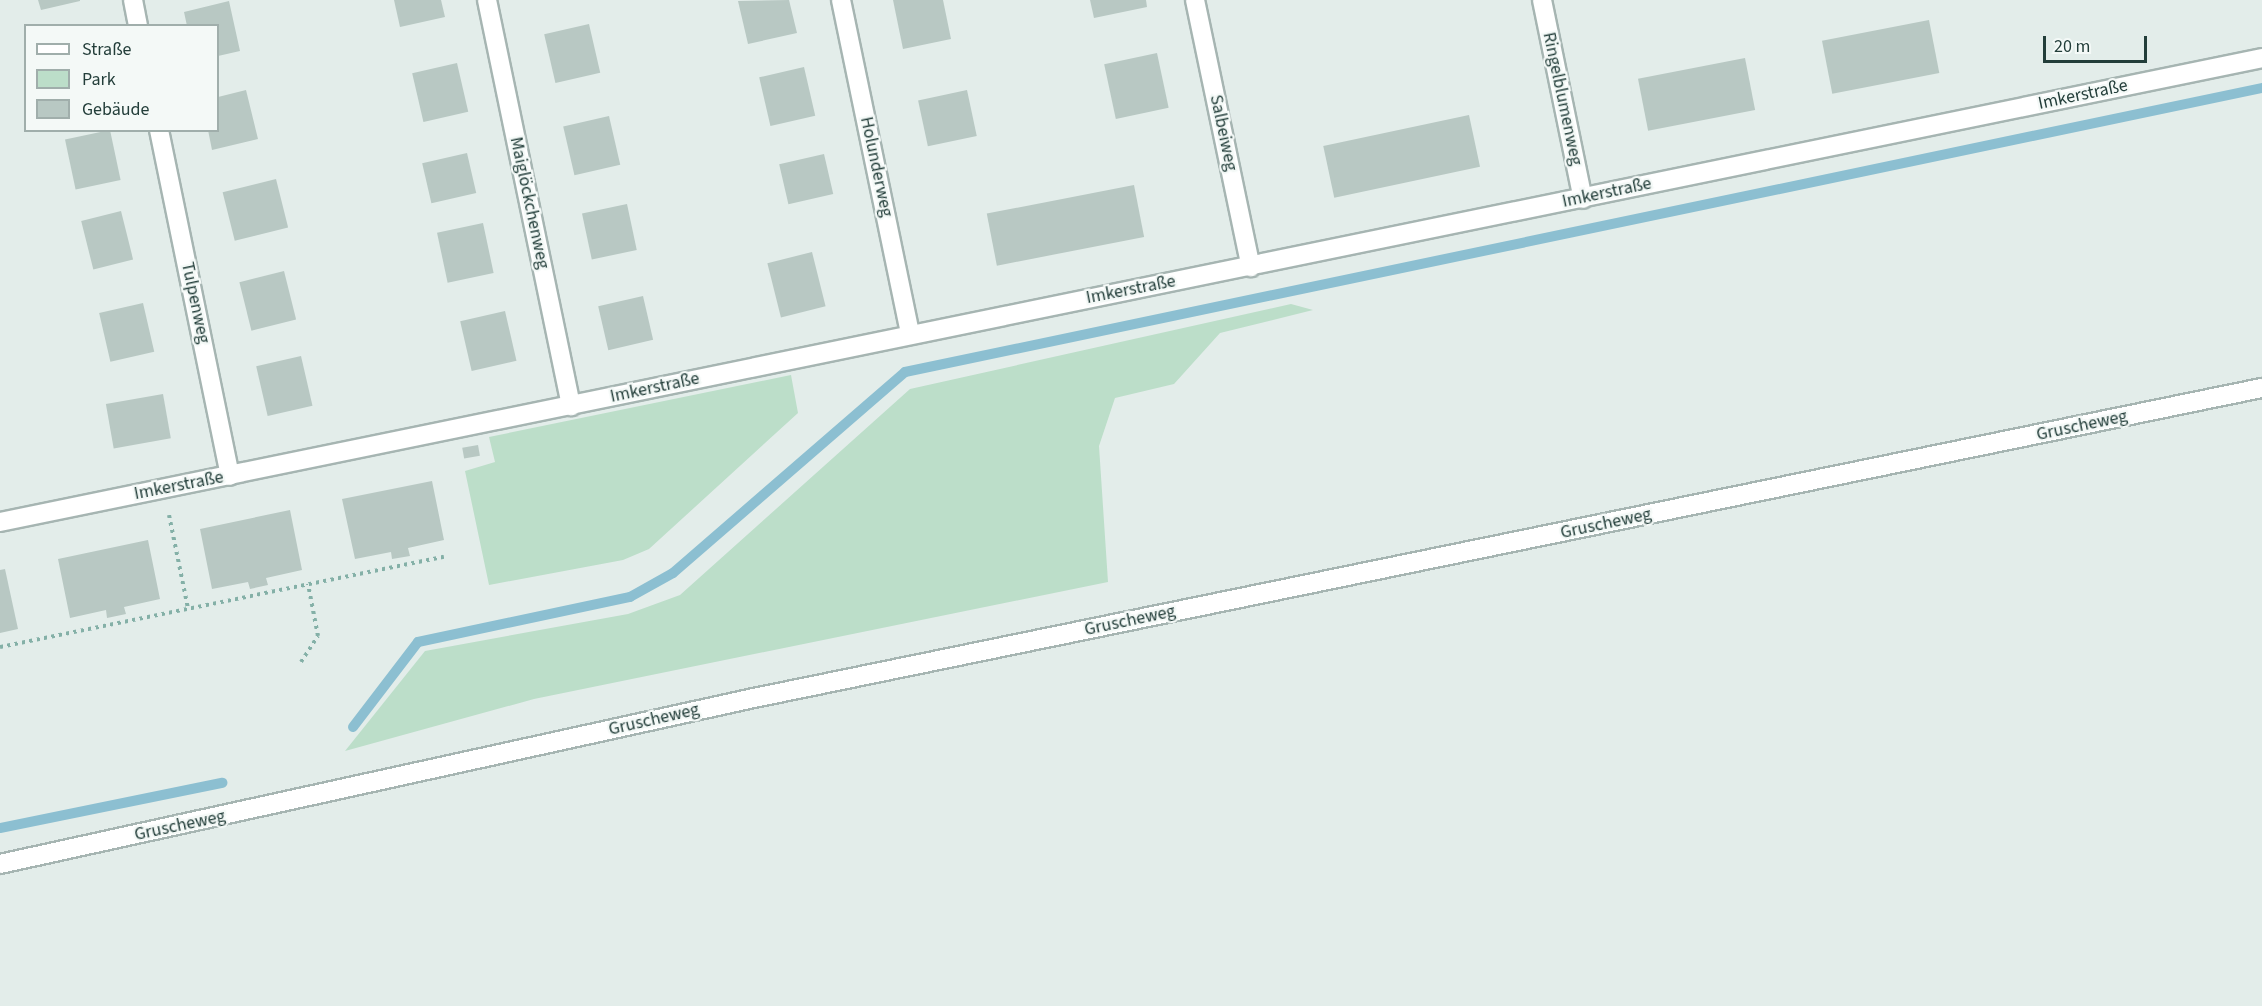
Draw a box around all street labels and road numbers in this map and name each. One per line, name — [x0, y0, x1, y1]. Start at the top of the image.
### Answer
street label: Ringelblumenweg — [1537, 30, 1587, 168]
street label: Imkerstraße — [2036, 75, 2130, 115]
street label: Salbeiweg — [1204, 93, 1242, 173]
street label: Holunderweg — [855, 115, 897, 219]
street label: Maiglöckchenweg — [504, 135, 554, 271]
street label: Imkerstraße — [1560, 173, 1654, 213]
street label: Tulpenweg — [176, 260, 214, 346]
street label: Imkerstraße — [1084, 271, 1178, 309]
street label: Imkerstraße — [608, 368, 702, 408]
street label: Gruscheweg — [2035, 406, 2129, 446]
street label: Imkerstraße — [132, 467, 226, 505]
street label: Gruscheweg — [1559, 504, 1653, 544]
street label: Gruscheweg — [1083, 601, 1177, 641]
street label: Gruscheweg — [607, 699, 701, 741]
street label: Gruscheweg — [133, 806, 227, 846]

